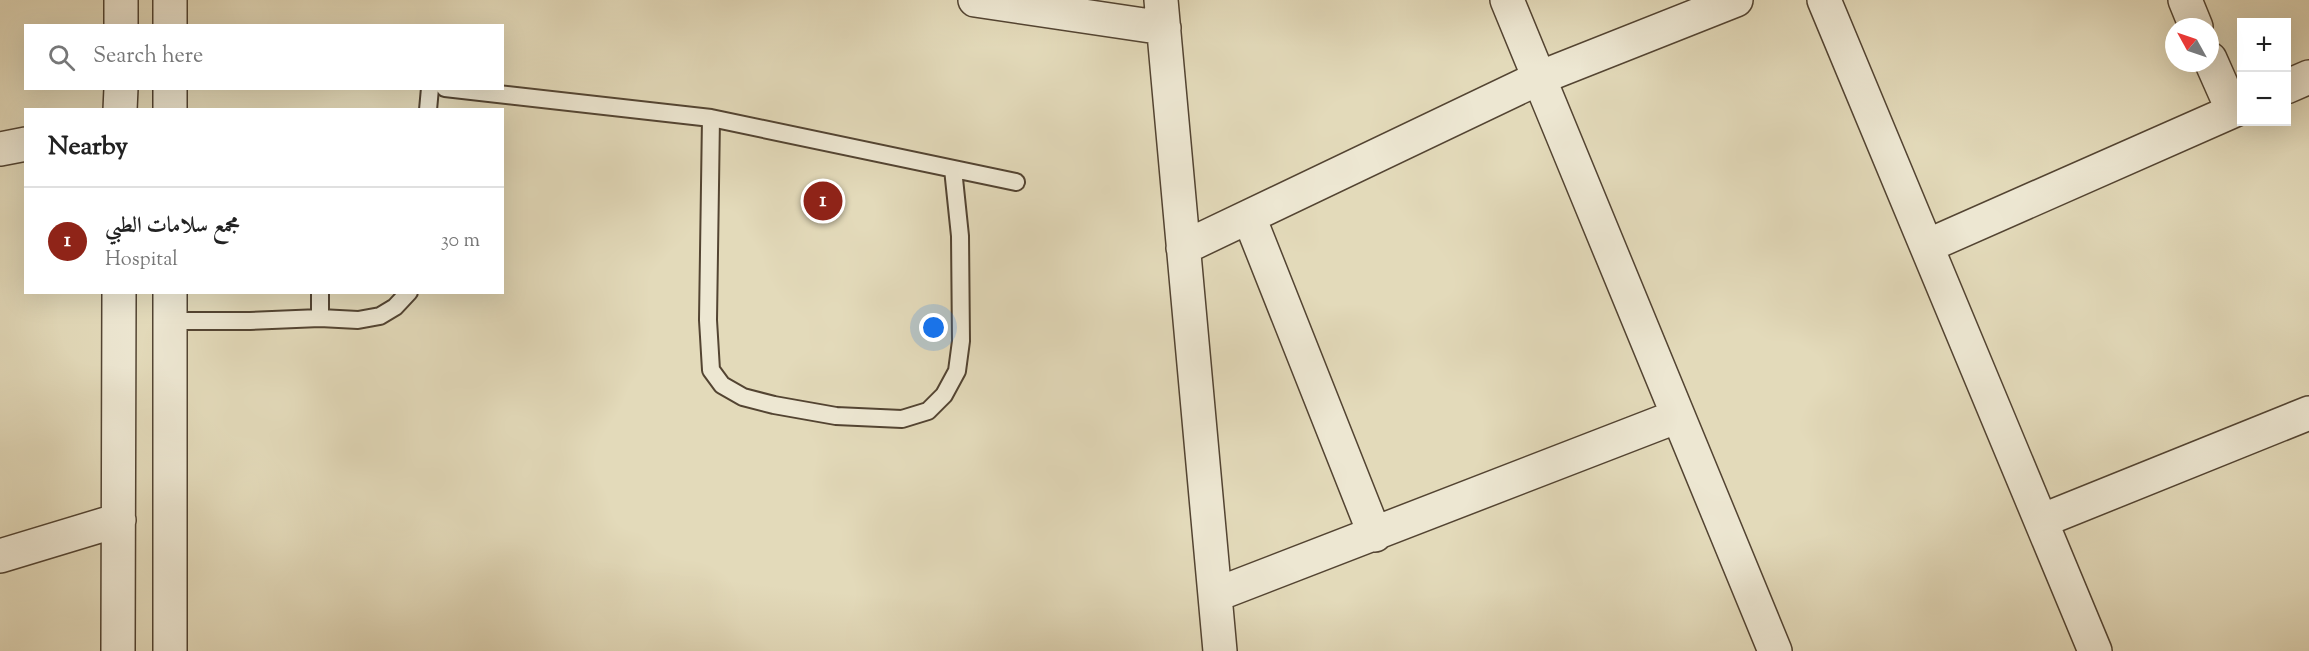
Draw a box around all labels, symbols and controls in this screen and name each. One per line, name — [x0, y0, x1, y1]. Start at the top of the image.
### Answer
north arrow — [2165, 18, 2219, 72]
map controls — [2237, 18, 2291, 126]
button: + — [2237, 18, 2291, 72]
search box — [24, 24, 504, 90]
icon: search — [45, 41, 78, 74]
text: Search here — [93, 41, 203, 73]
button: − — [2237, 72, 2291, 126]
text: Nearby — [48, 129, 128, 166]
pin: 1 — [804, 178, 842, 224]
text: مجمع سلامات الطبي — [105, 211, 240, 243]
text: 1 — [64, 227, 71, 256]
text: 30 m — [441, 227, 480, 256]
text: Hospital — [105, 246, 178, 275]
your location — [919, 313, 948, 342]

